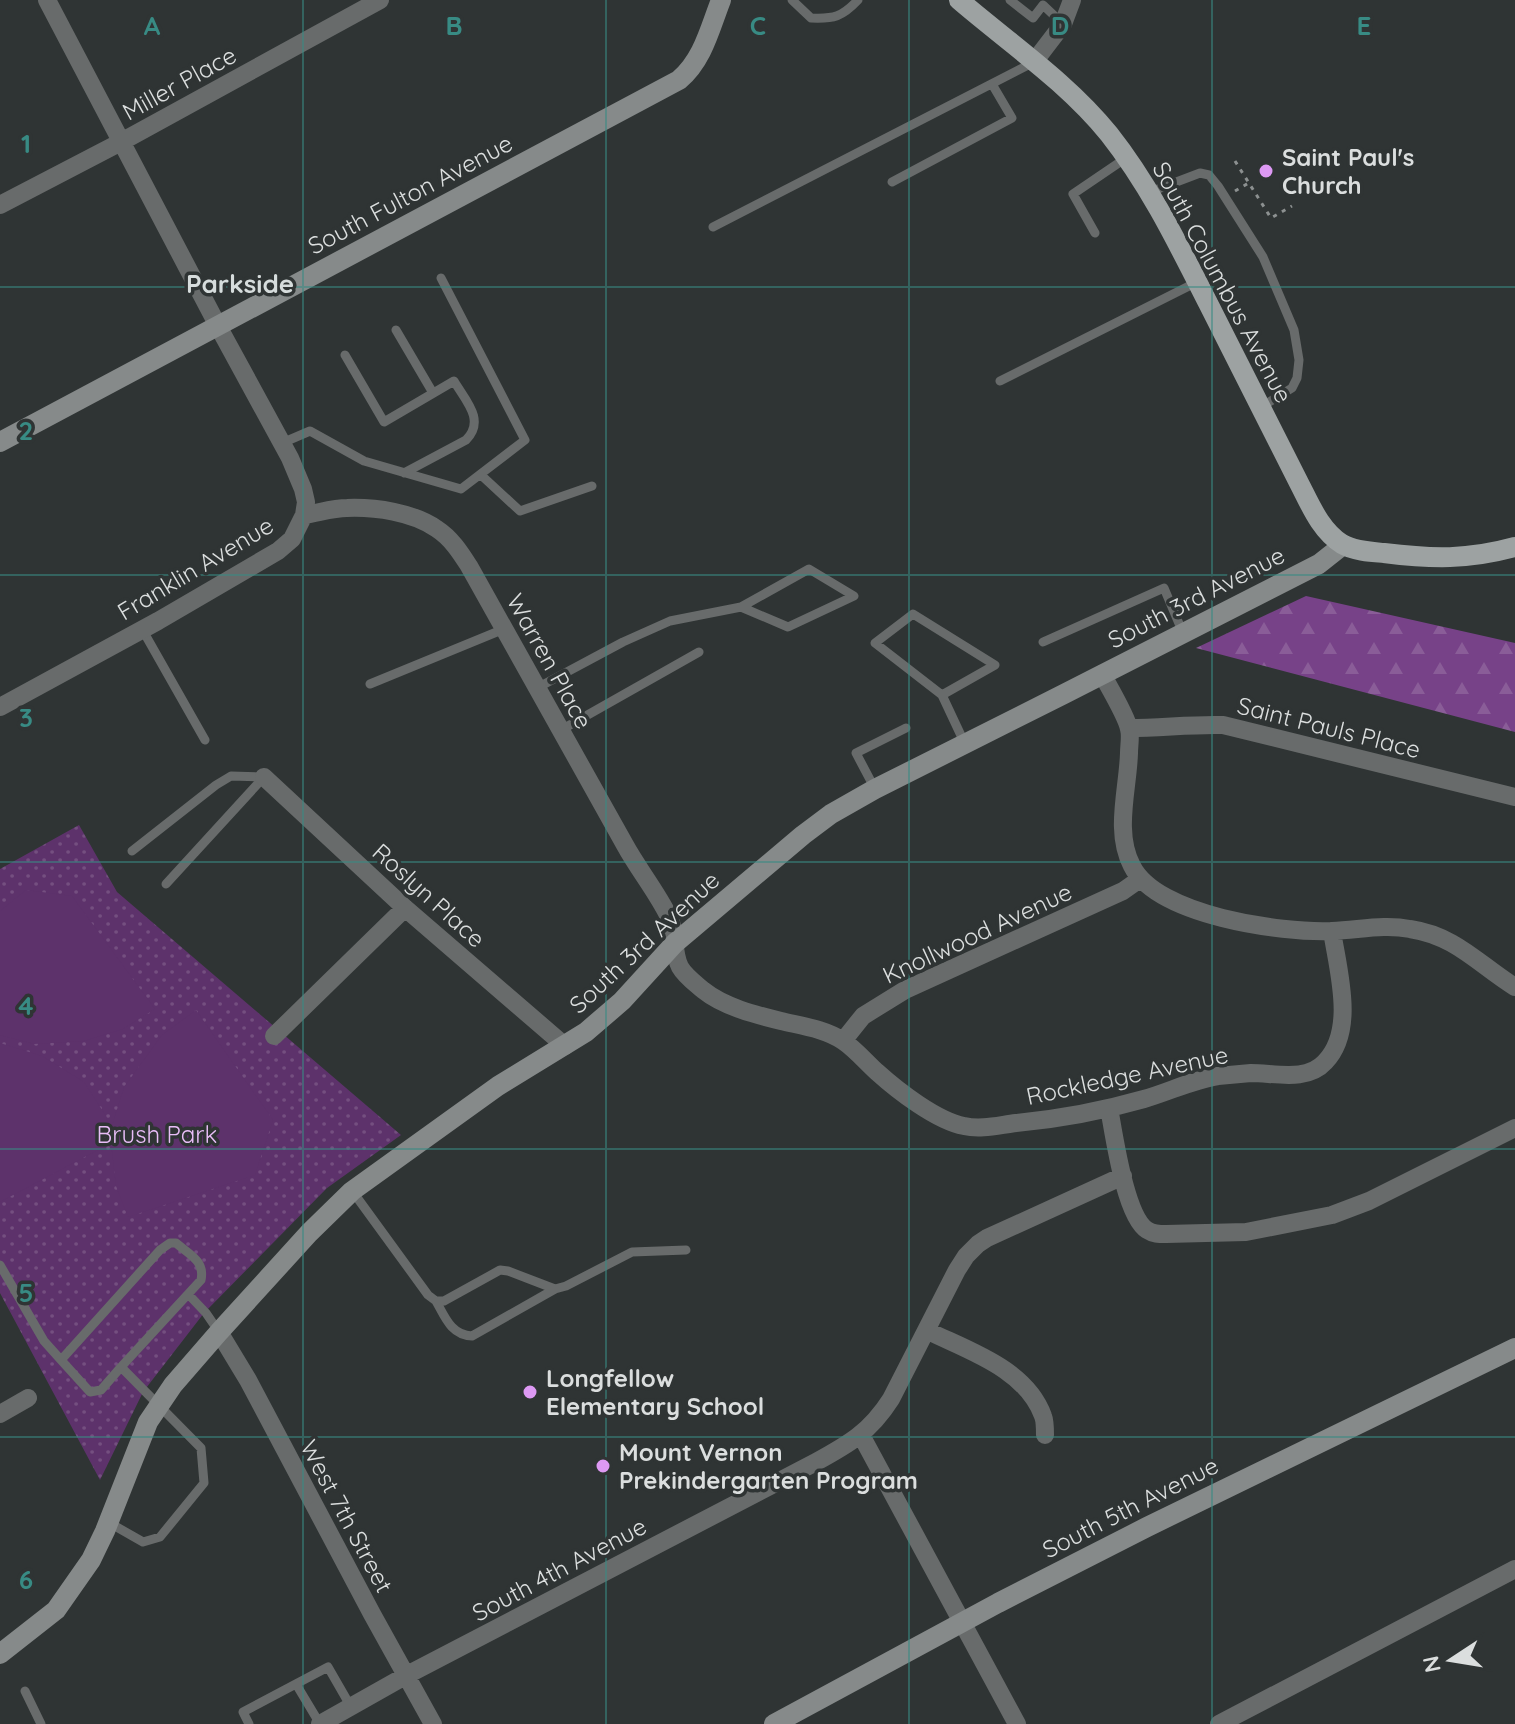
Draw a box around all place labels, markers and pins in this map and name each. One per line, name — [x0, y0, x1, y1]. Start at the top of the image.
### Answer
place label: Saint Paul's Church — [1282, 142, 1414, 200]
marker: Saint Paul's Church — [1257, 162, 1275, 180]
place label: Longfellow Elementary School — [546, 1363, 764, 1421]
marker: Longfellow Elementary School — [521, 1383, 539, 1401]
place label: Mount Vernon Prekindergarten Program — [619, 1437, 918, 1495]
marker: Mount Vernon Prekindergarten Program — [594, 1457, 612, 1475]

